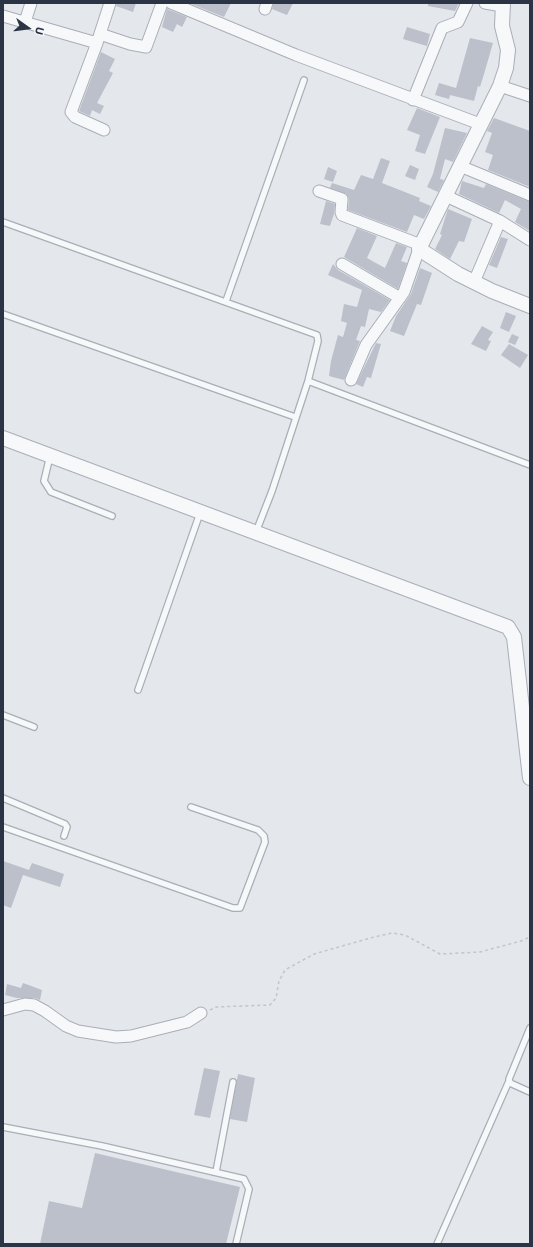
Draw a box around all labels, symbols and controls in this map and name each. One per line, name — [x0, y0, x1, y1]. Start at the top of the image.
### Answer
north arrow — [8, 8, 48, 48]
text: U — [32, 25, 47, 36]

